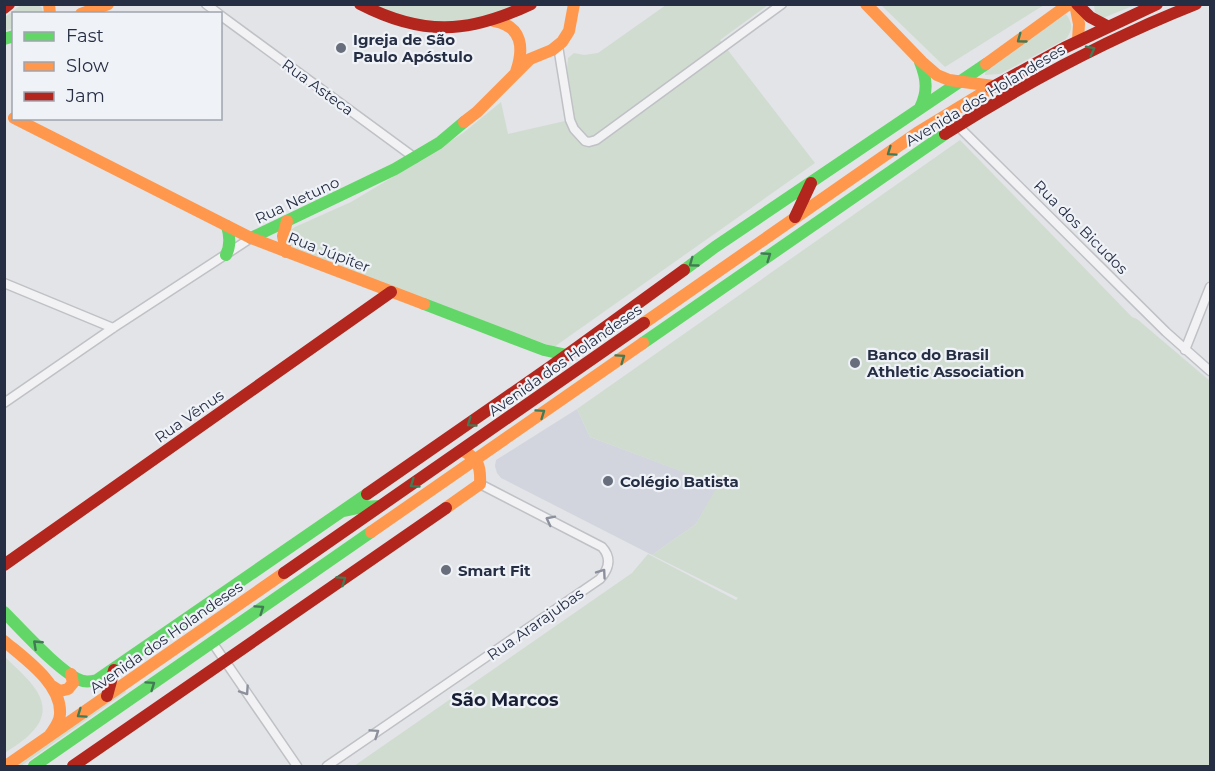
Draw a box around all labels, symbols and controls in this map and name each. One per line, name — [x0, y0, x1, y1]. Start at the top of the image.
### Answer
legend — [12, 12, 222, 120]
text: Fast — [66, 25, 104, 47]
place label: Igreja de São Paulo Apóstulo — [353, 30, 473, 66]
one-way arrow — [1017, 31, 1028, 42]
street label: Avenida dos Holandeses — [902, 40, 1068, 150]
marker: Igreja de São Paulo Apóstulo — [334, 41, 348, 55]
one-way arrow — [1084, 46, 1095, 57]
text: Slow — [66, 55, 109, 77]
street label: Rua Asteca — [278, 55, 358, 119]
text: Jam — [65, 85, 105, 107]
one-way arrow — [886, 145, 897, 156]
street label: Rua Netuno — [252, 172, 342, 228]
street label: Rua dos Bicudos — [1030, 176, 1132, 278]
street label: Rua Júpiter — [285, 228, 373, 276]
one-way arrow — [760, 252, 771, 263]
one-way arrow — [689, 256, 700, 267]
street label: Avenida dos Holandeses — [485, 300, 645, 420]
place label: Banco do Brasil Athletic Association — [866, 345, 1024, 381]
one-way arrow — [614, 354, 625, 365]
marker: Banco do Brasil Athletic Association — [848, 356, 862, 370]
street label: Rua Vênus — [151, 385, 227, 447]
one-way arrow — [534, 409, 545, 420]
one-way arrow — [467, 416, 478, 427]
place label: Colégio Batista — [620, 472, 739, 491]
marker: Colégio Batista — [601, 474, 615, 488]
one-way arrow — [410, 477, 421, 488]
one-way arrow — [545, 516, 556, 528]
place label: Smart Fit — [458, 561, 531, 580]
marker: Smart Fit — [439, 563, 453, 577]
one-way arrow — [595, 569, 606, 580]
one-way arrow — [335, 576, 346, 587]
street label: Avenida dos Holandeses — [86, 577, 246, 697]
street label: Rua Ararajubas — [483, 584, 587, 664]
one-way arrow — [254, 605, 265, 616]
one-way arrow — [33, 640, 43, 651]
one-way arrow — [144, 681, 155, 692]
one-way arrow — [238, 684, 249, 695]
district label: São Marcos — [451, 689, 559, 711]
one-way arrow — [77, 707, 88, 718]
one-way arrow — [369, 730, 380, 741]

